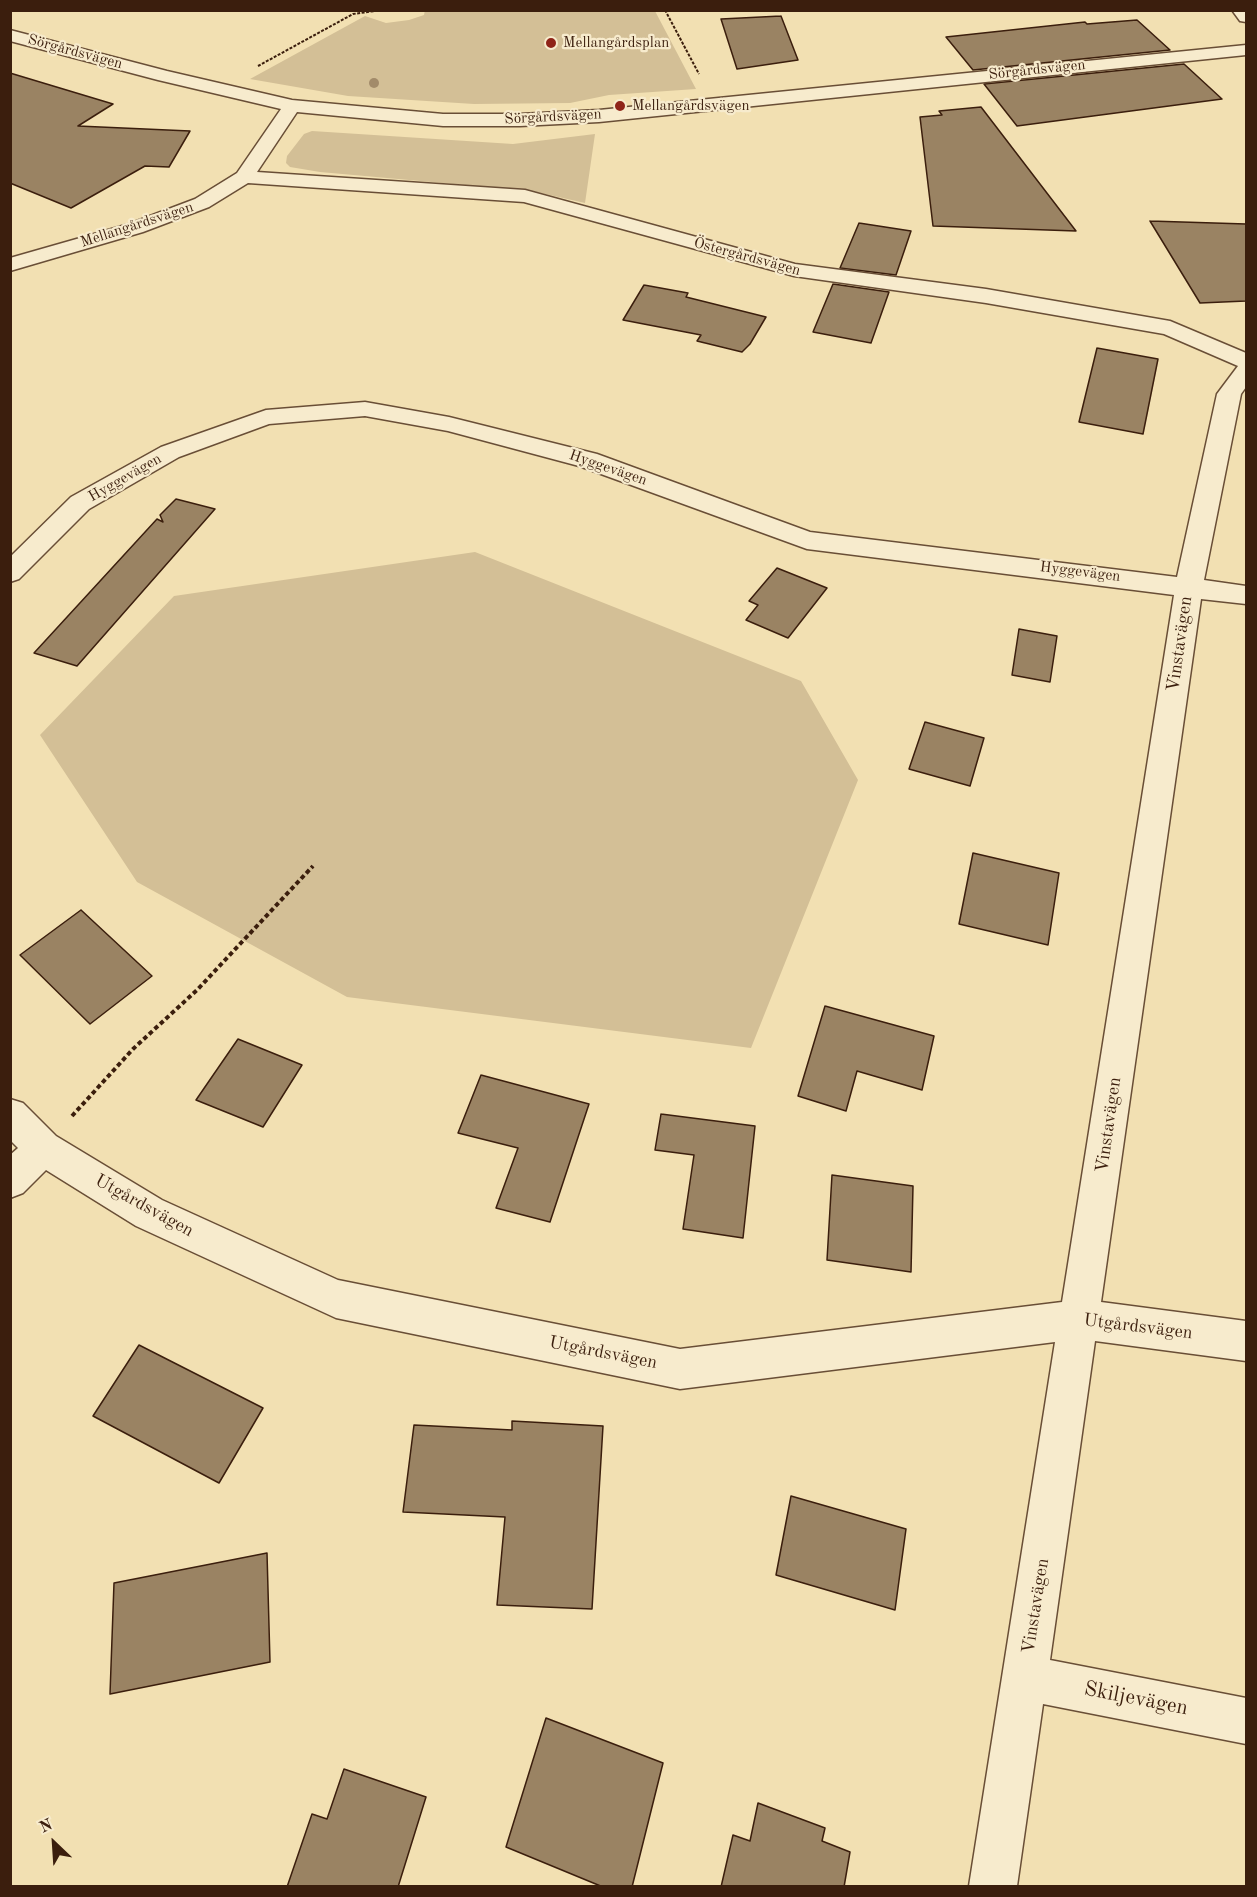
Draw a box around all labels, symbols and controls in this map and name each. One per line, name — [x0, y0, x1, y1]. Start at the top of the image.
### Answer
street label: Sörgårdsvägen — [26, 31, 124, 73]
place label: Mellangårdsplan — [563, 34, 669, 52]
marker: Mellangårdsplan — [544, 36, 558, 50]
street label: Sörgårdsvägen — [988, 56, 1086, 84]
place label: Mellangårdsvägen — [632, 97, 750, 115]
marker: Mellangårdsvägen — [613, 99, 627, 113]
street label: Sörgårdsvägen — [504, 105, 602, 129]
street label: Mellangårdsvägen — [78, 198, 196, 252]
street label: Östergårdsvägen — [692, 234, 802, 280]
street label: Hyggevägen — [567, 446, 649, 490]
street label: Hyggevägen — [85, 450, 165, 506]
street label: Hyggevägen — [1039, 558, 1121, 586]
street label: Vinstavägen — [1163, 595, 1197, 693]
street label: Vinstavägen — [1092, 1076, 1126, 1174]
street label: Utgårdsvägen — [91, 1170, 197, 1242]
street label: Utgårdsvägen — [1082, 1310, 1194, 1344]
street label: Utgårdsvägen — [547, 1332, 659, 1374]
street label: Vinstavägen — [1018, 1557, 1054, 1655]
street label: Skiljevägen — [1082, 1677, 1190, 1721]
north arrow — [24, 1813, 84, 1873]
text: N — [37, 1817, 55, 1837]

